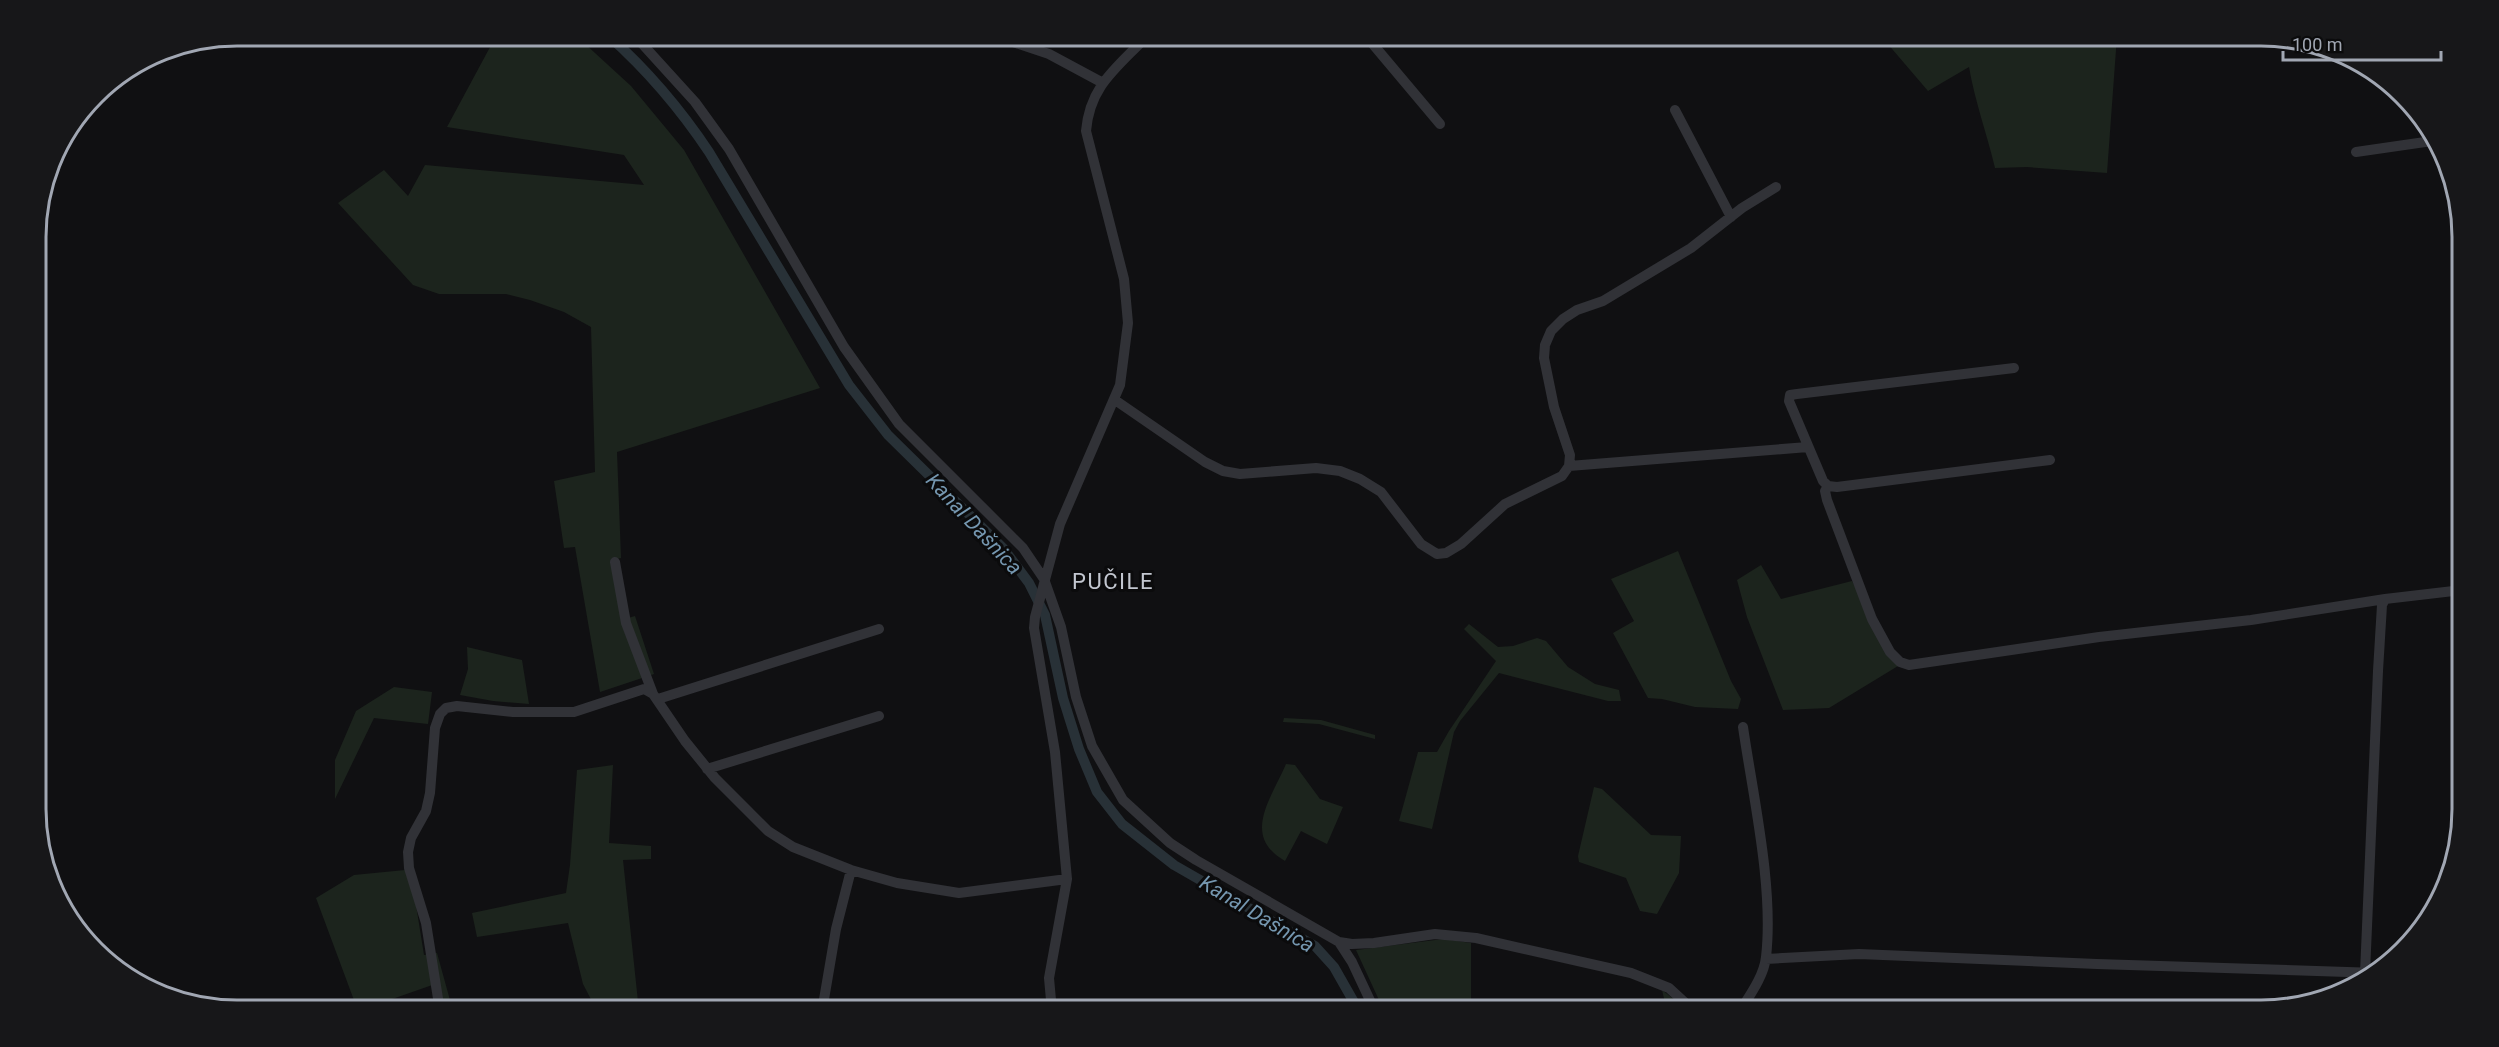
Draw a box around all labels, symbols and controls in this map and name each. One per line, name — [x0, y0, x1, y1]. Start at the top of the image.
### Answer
scale bar — [2283, 24, 2440, 62]
text: 100 m — [2292, 34, 2343, 55]
water label: Kanal Dašnica — [921, 469, 1027, 579]
district label: PUČILE — [1072, 568, 1154, 594]
water label: Kanal Dašnica — [1195, 870, 1319, 958]

